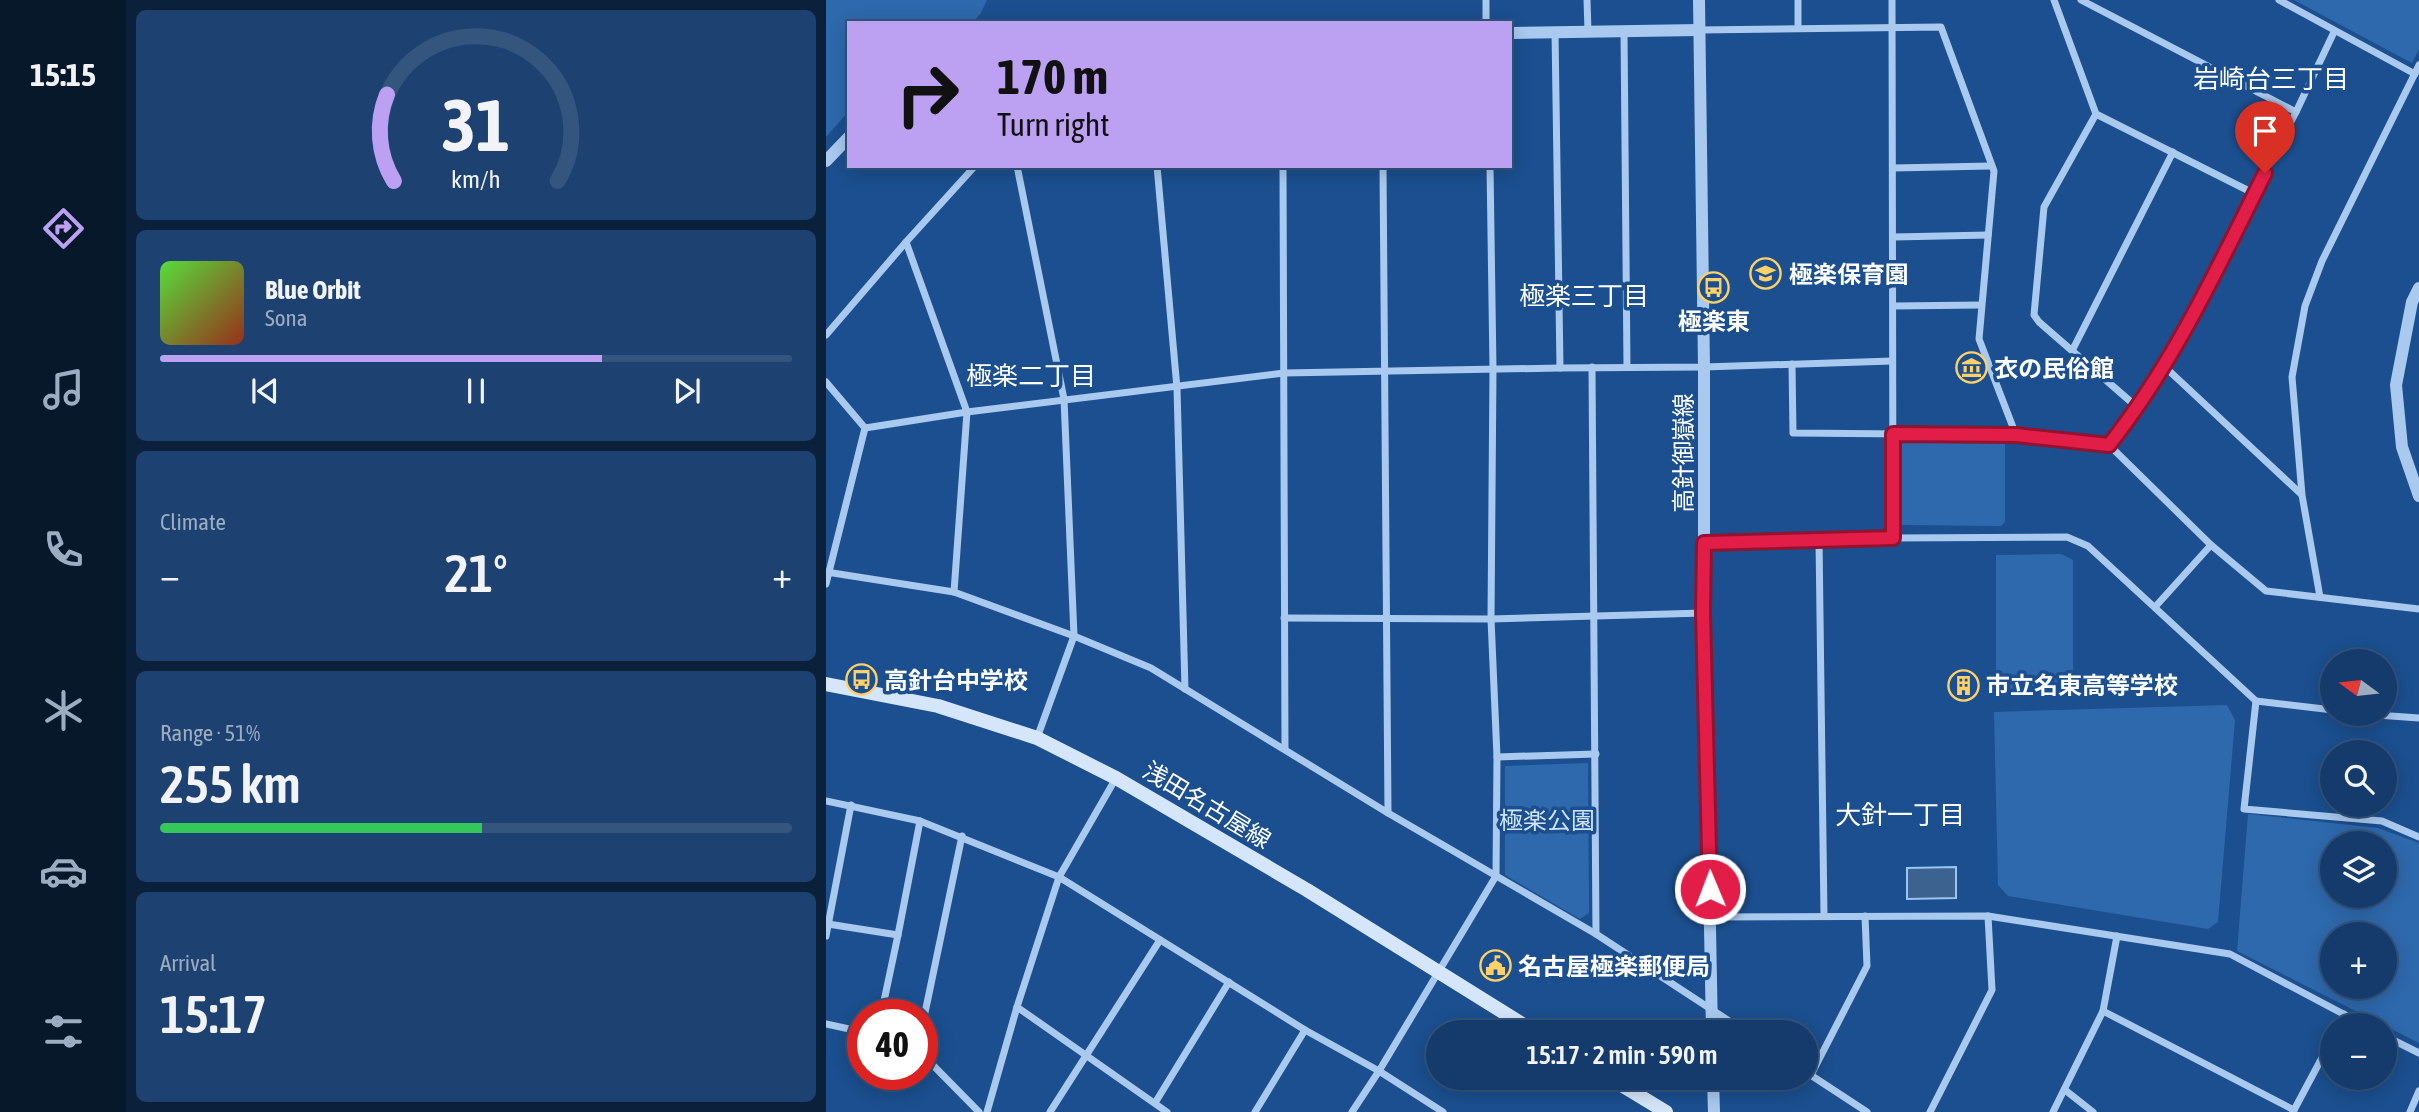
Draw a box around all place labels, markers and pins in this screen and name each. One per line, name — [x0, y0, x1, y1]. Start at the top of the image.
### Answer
pin — [2235, 101, 2295, 173]
school or university icon: 極楽保育園 — [1749, 257, 1783, 291]
place label: 極楽保育園 — [1789, 261, 1909, 288]
bus stop icon: 極楽東 — [1697, 270, 1731, 304]
place label: 極楽東 — [1678, 308, 1750, 335]
museum icon: 衣の民俗館 — [1954, 351, 1988, 385]
place label: 衣の民俗館 — [1994, 355, 2114, 382]
bus stop icon: 高針台中学校 — [844, 663, 878, 697]
place label: 高針台中学校 — [884, 667, 1028, 694]
building icon: 市立名東高等学校 — [1946, 668, 1980, 702]
place label: 市立名東高等学校 — [1986, 672, 2178, 699]
public building icon: 名古屋極楽郵便局 — [1478, 949, 1512, 983]
place label: 名古屋極楽郵便局 — [1518, 953, 1710, 980]

